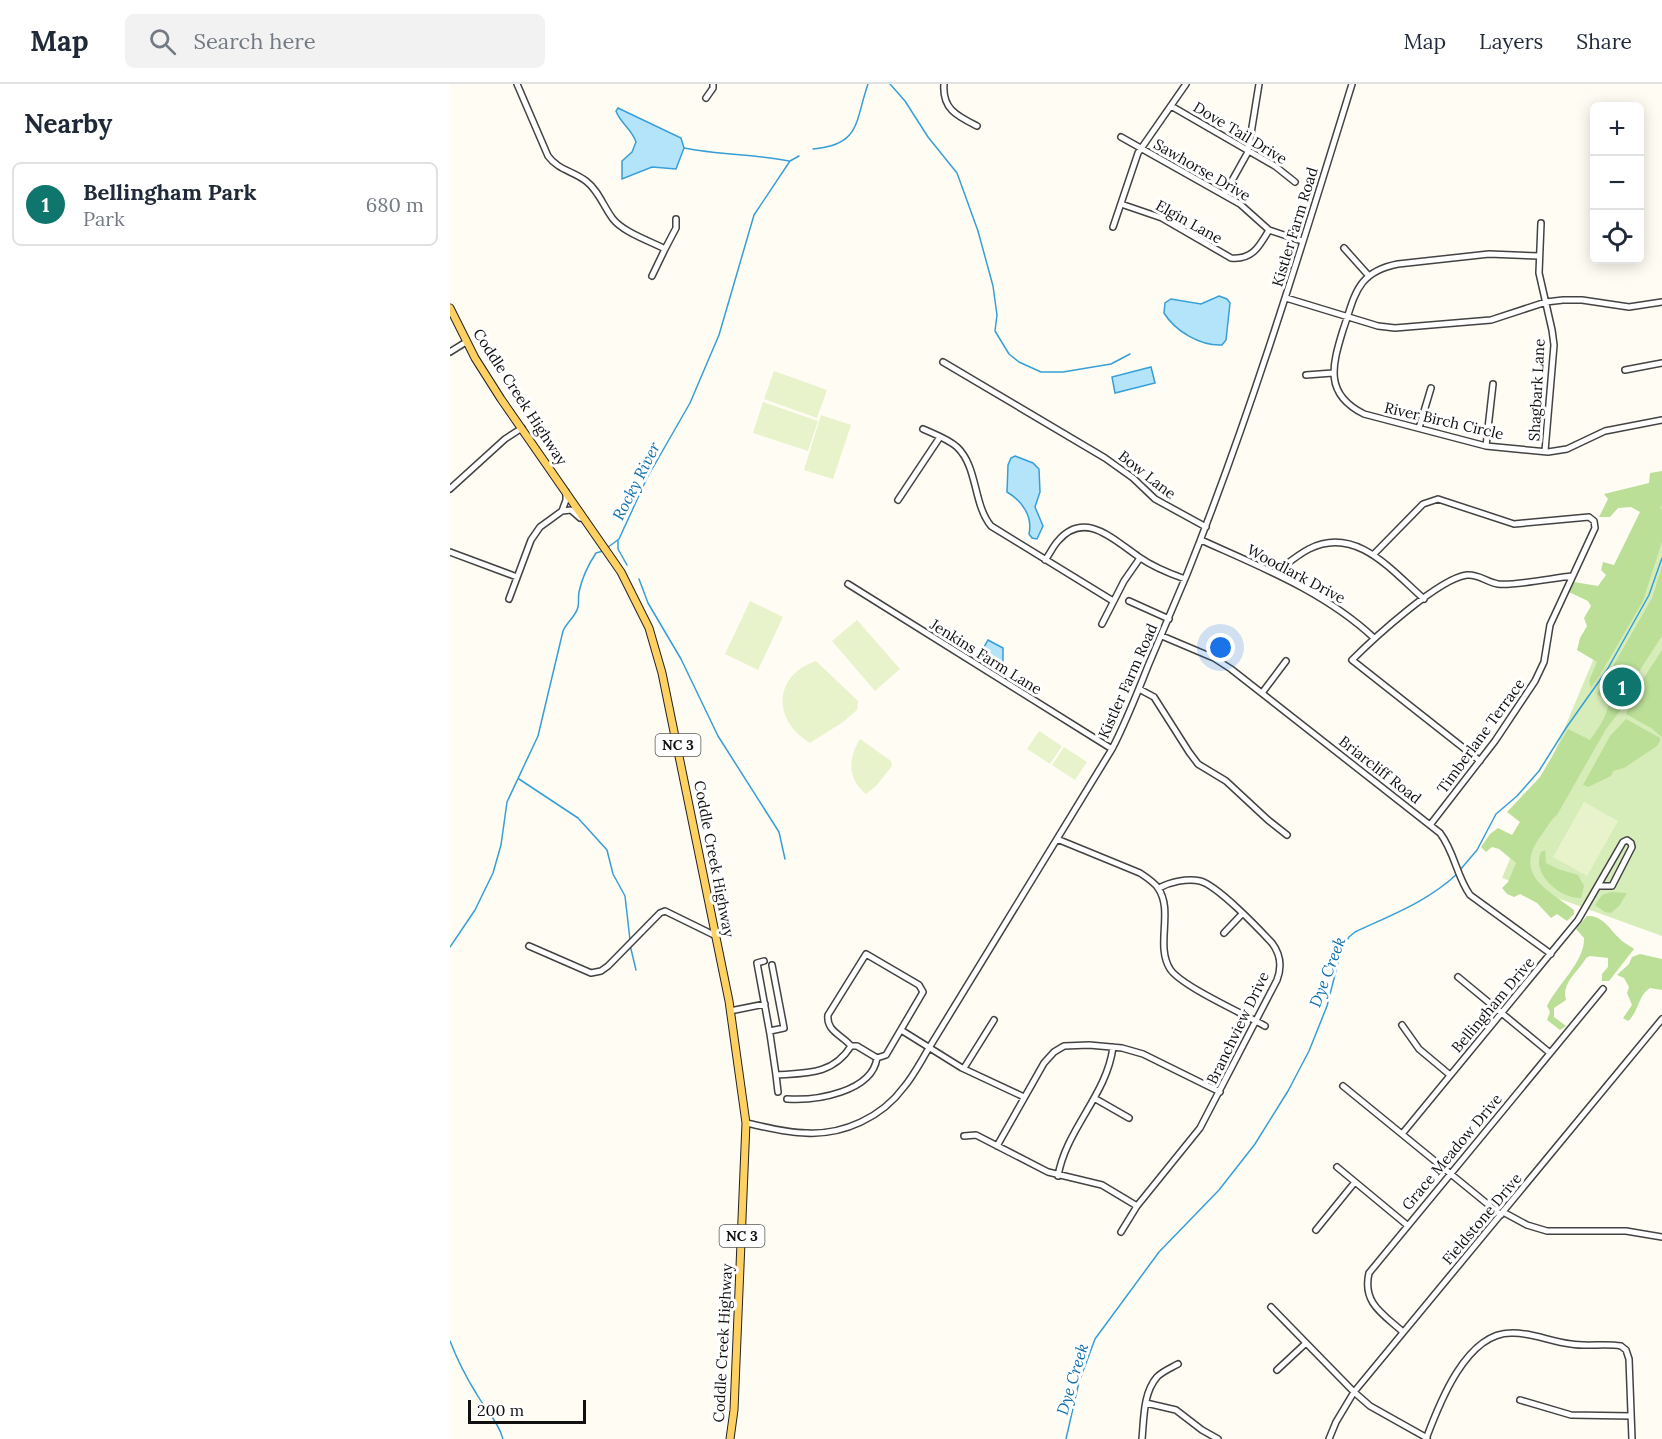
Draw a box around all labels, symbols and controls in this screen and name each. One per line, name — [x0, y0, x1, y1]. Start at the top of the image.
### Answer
search box — [125, 14, 545, 68]
text: Map — [30, 23, 89, 59]
icon: search — [146, 25, 179, 58]
text: Search here — [194, 27, 316, 55]
text: Map — [1403, 28, 1446, 55]
text: Layers — [1479, 28, 1543, 55]
text: Share — [1576, 28, 1632, 55]
street label: Dove Tail Drive — [1190, 97, 1291, 168]
map controls — [1590, 102, 1644, 264]
button: + — [1590, 102, 1644, 156]
text: Nearby — [24, 107, 112, 140]
street label: Sawhorse Drive — [1150, 134, 1254, 205]
button: − — [1590, 156, 1644, 210]
street label: Kistler Farm Road — [1267, 165, 1322, 289]
text: Bellingham Park — [83, 178, 256, 206]
text: 1 — [41, 192, 50, 217]
text: 680 m — [366, 192, 424, 217]
street label: Elgin Lane — [1153, 195, 1226, 248]
text: Park — [83, 206, 125, 231]
button: locate — [1590, 210, 1644, 264]
street label: Coddle Creek Highway — [469, 325, 572, 469]
street label: Shagbark Lane — [1524, 338, 1549, 442]
street label: River Birch Circle — [1383, 398, 1506, 443]
water label: Rocky River — [608, 438, 665, 523]
street label: Bow Lane — [1115, 446, 1180, 503]
street label: Woodlark Drive — [1244, 540, 1349, 607]
street label: Jenkins Farm Lane — [926, 614, 1046, 699]
street label: Kistler Farm Road — [1094, 620, 1161, 741]
your location — [1206, 633, 1235, 662]
pin: 1 — [1602, 664, 1642, 710]
street label: Timberlane Terrace — [1433, 675, 1529, 797]
street label: Briarcliff Road — [1335, 732, 1425, 808]
road number: NC 3 — [656, 734, 700, 756]
street label: Coddle Creek Highway — [690, 779, 739, 939]
water label: Dye Creek — [1304, 934, 1350, 1010]
street label: Bellingham Drive — [1447, 953, 1538, 1056]
street label: Branchview Drive — [1202, 968, 1273, 1087]
street label: Grace Meadow Drive — [1397, 1090, 1506, 1214]
street label: Fieldstone Drive — [1438, 1169, 1525, 1268]
road number: NC 3 — [720, 1225, 764, 1247]
street label: Coddle Creek Highway — [709, 1263, 736, 1423]
water label: Dye Creek — [1052, 1341, 1092, 1417]
scale bar — [468, 1397, 586, 1424]
text: 200 m — [477, 1400, 524, 1420]

